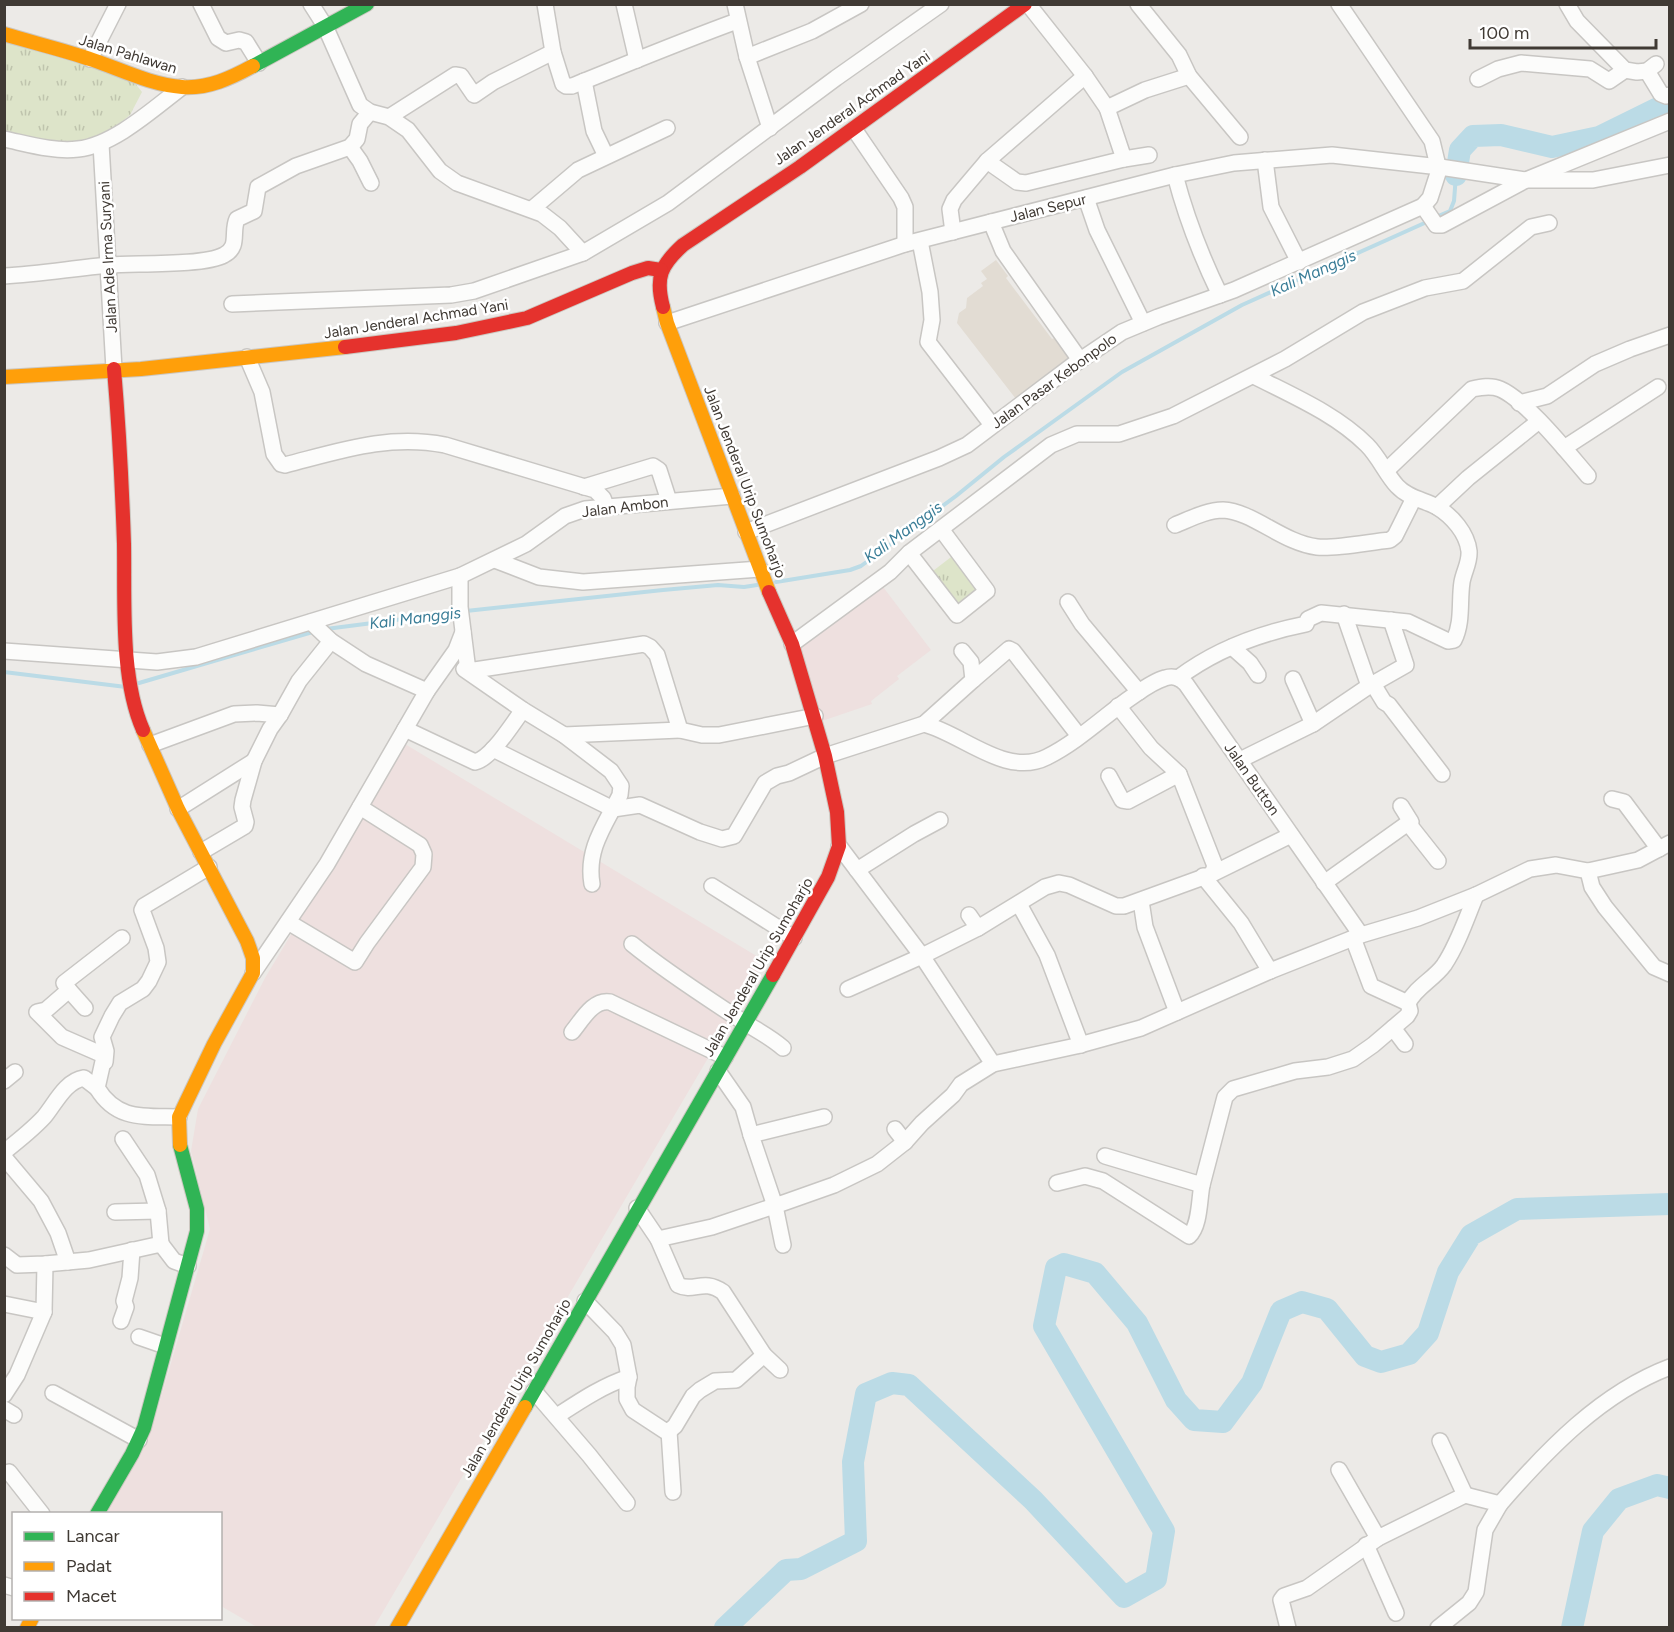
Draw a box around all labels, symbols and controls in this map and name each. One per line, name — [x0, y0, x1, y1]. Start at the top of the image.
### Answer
scale bar — [1470, 12, 1656, 50]
text: 100 m — [1479, 22, 1529, 44]
street label: Jalan Pahlawan — [77, 31, 179, 77]
street label: Jalan Jenderal Achmad Yani — [770, 47, 934, 169]
street label: Jalan Ade Irma Suryani — [95, 181, 121, 333]
street label: Jalan Sepur — [1008, 190, 1088, 226]
water label: Kali Manggis — [1267, 245, 1359, 300]
street label: Jalan Jenderal Achmad Yani — [322, 296, 510, 342]
street label: Jalan Pasar Kebonpolo — [988, 329, 1120, 433]
street label: Jalan Jenderal Urip Sumoharjo — [700, 384, 790, 581]
street label: Jalan Ambon — [581, 493, 669, 521]
water label: Kali Manggis — [860, 497, 946, 567]
water label: Kali Manggis — [368, 603, 462, 633]
street label: Jalan Button — [1220, 739, 1284, 819]
street label: Jalan Jenderal Urip Sumoharjo — [699, 874, 817, 1060]
street label: Jalan Jenderal Urip Sumoharjo — [457, 1295, 575, 1481]
legend — [12, 1512, 222, 1620]
text: Lancar — [66, 1525, 120, 1547]
text: Padat — [66, 1555, 112, 1577]
text: Macet — [66, 1585, 117, 1607]

